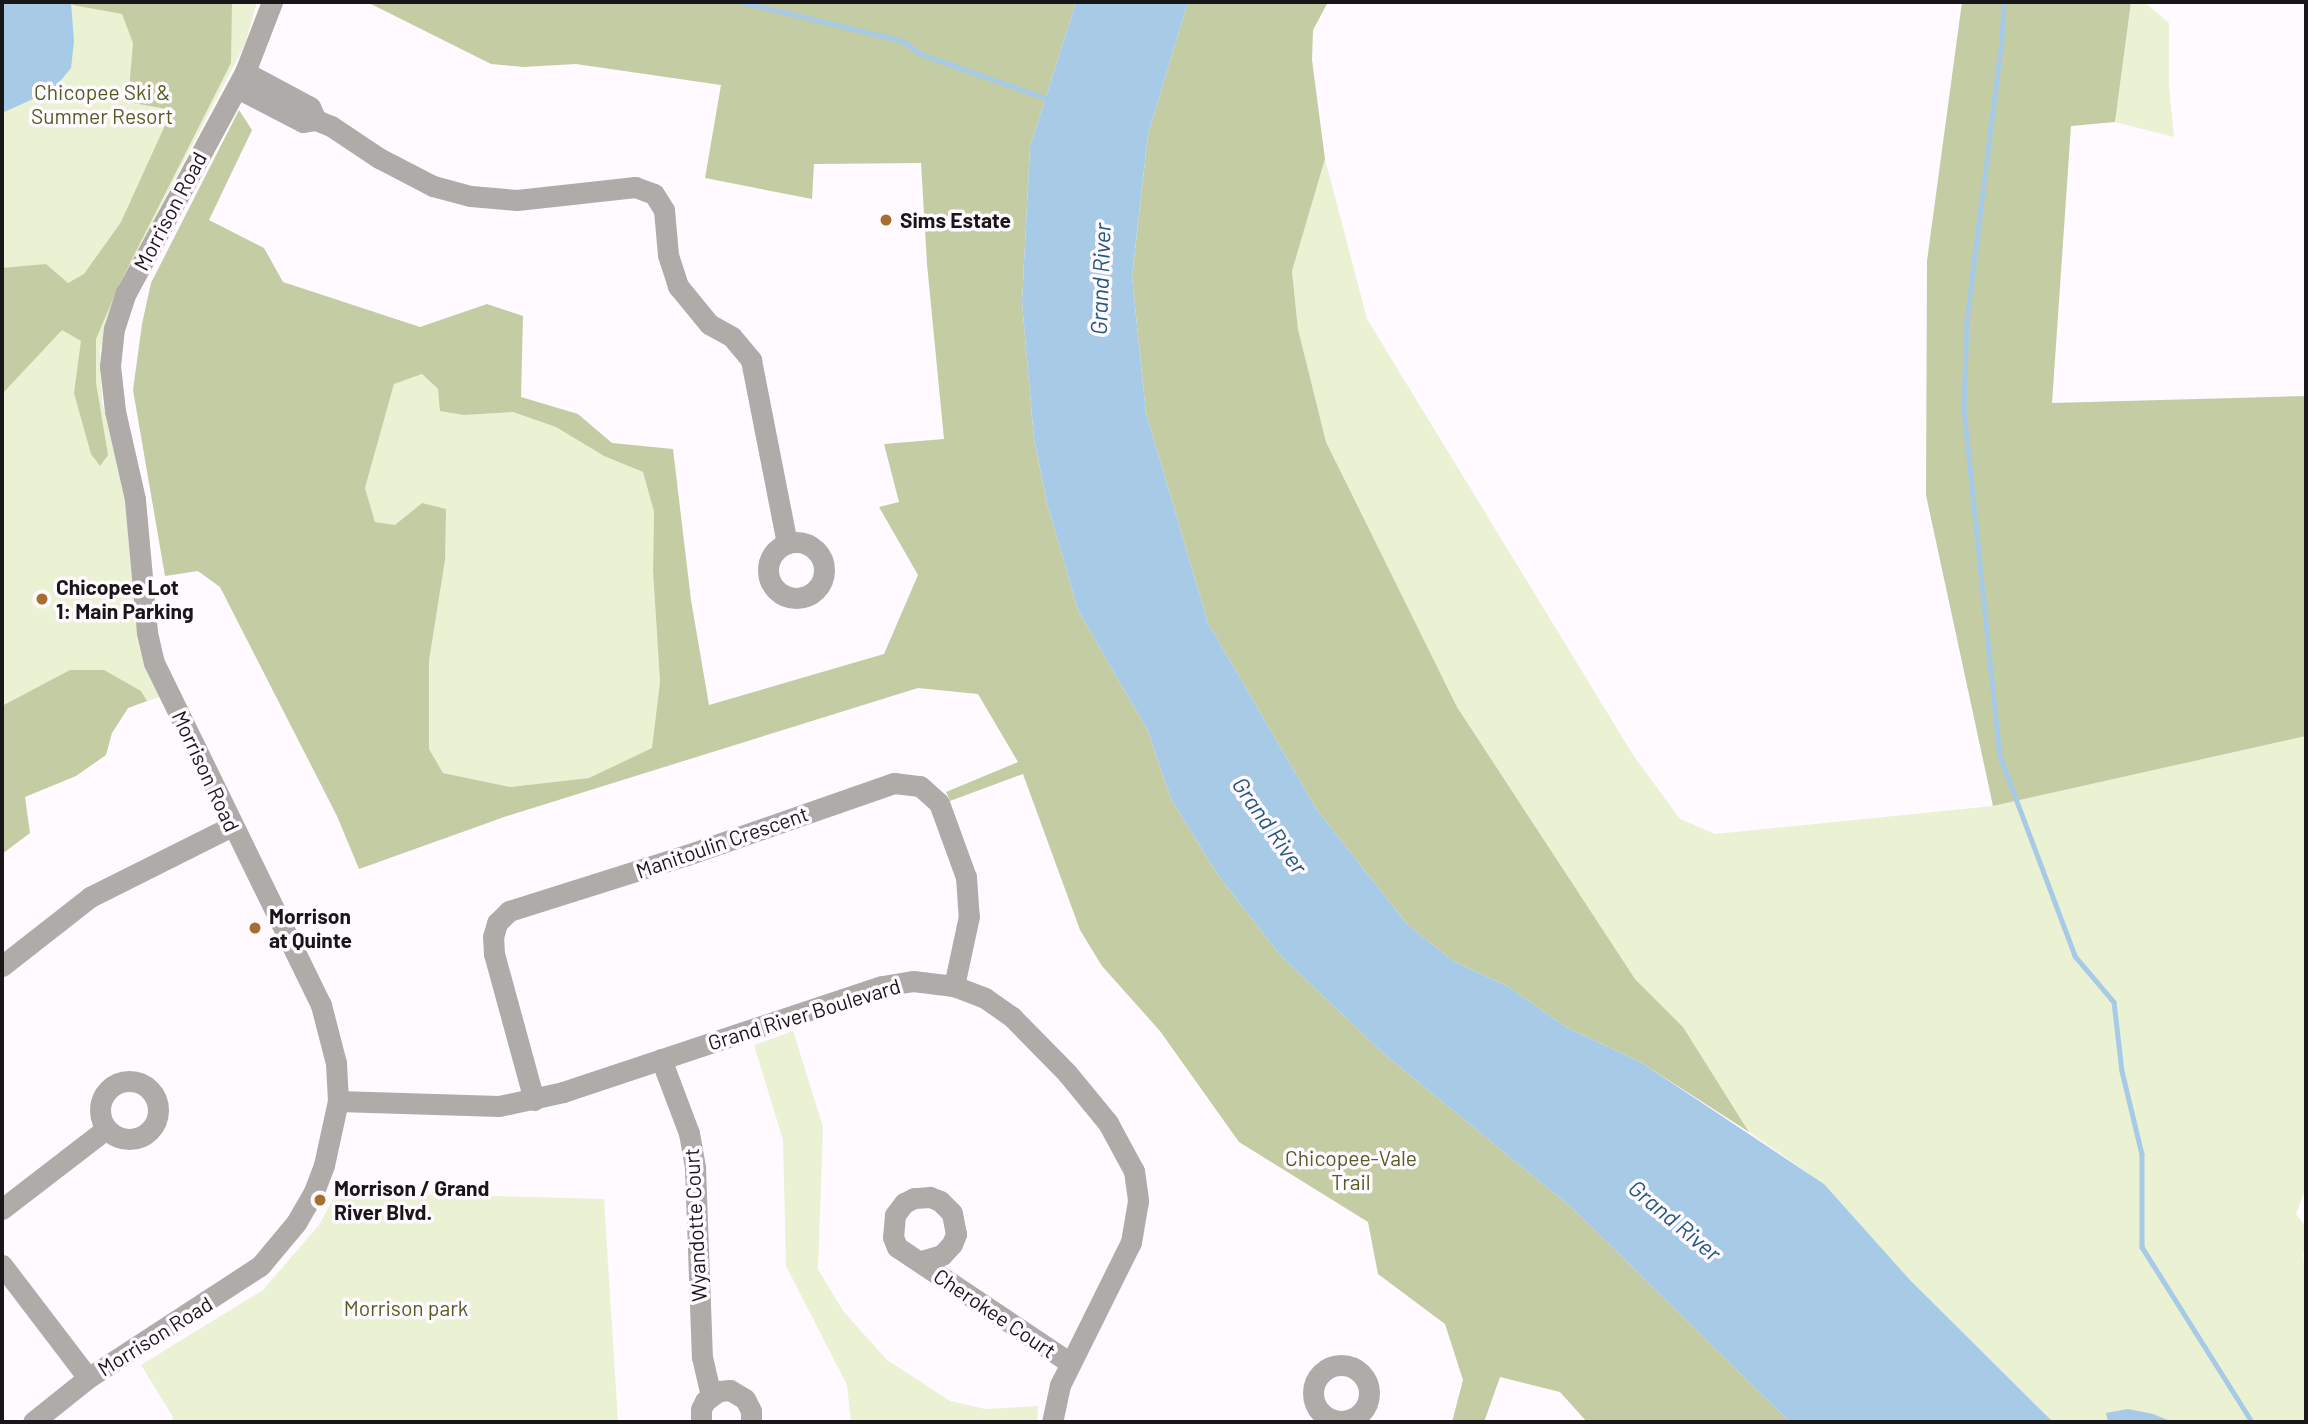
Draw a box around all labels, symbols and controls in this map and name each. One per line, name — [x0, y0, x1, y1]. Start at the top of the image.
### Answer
park label: Chicopee Ski & Summer Resort — [31, 79, 173, 129]
street label: Morrison Road — [128, 147, 212, 275]
place label: Sims Estate — [900, 207, 1011, 233]
marker: Sims Estate — [878, 212, 894, 228]
water label: Grand River — [1084, 223, 1116, 335]
place label: Chicopee Lot 1: Main Parking — [56, 574, 194, 624]
marker: Chicopee Lot 1: Main Parking — [34, 591, 50, 607]
street label: Morrison Road — [167, 706, 245, 836]
water label: Grand River — [1227, 771, 1313, 879]
street label: Manitoulin Crescent — [633, 801, 811, 883]
place label: Morrison at Quinte — [269, 903, 352, 953]
marker: Morrison at Quinte — [247, 920, 263, 936]
street label: Grand River Boulevard — [705, 973, 903, 1055]
park label: Chicopee-Vale Trail — [1285, 1145, 1417, 1195]
street label: Wyandotte Court — [678, 1148, 712, 1302]
water label: Grand River — [1623, 1174, 1727, 1266]
place label: Morrison / Grand River Blvd. — [334, 1175, 489, 1225]
marker: Morrison / Grand River Blvd. — [312, 1192, 328, 1208]
street label: Cherokee Court — [929, 1263, 1061, 1363]
street label: Morrison Road — [93, 1291, 217, 1381]
park label: Morrison park — [344, 1295, 468, 1321]

